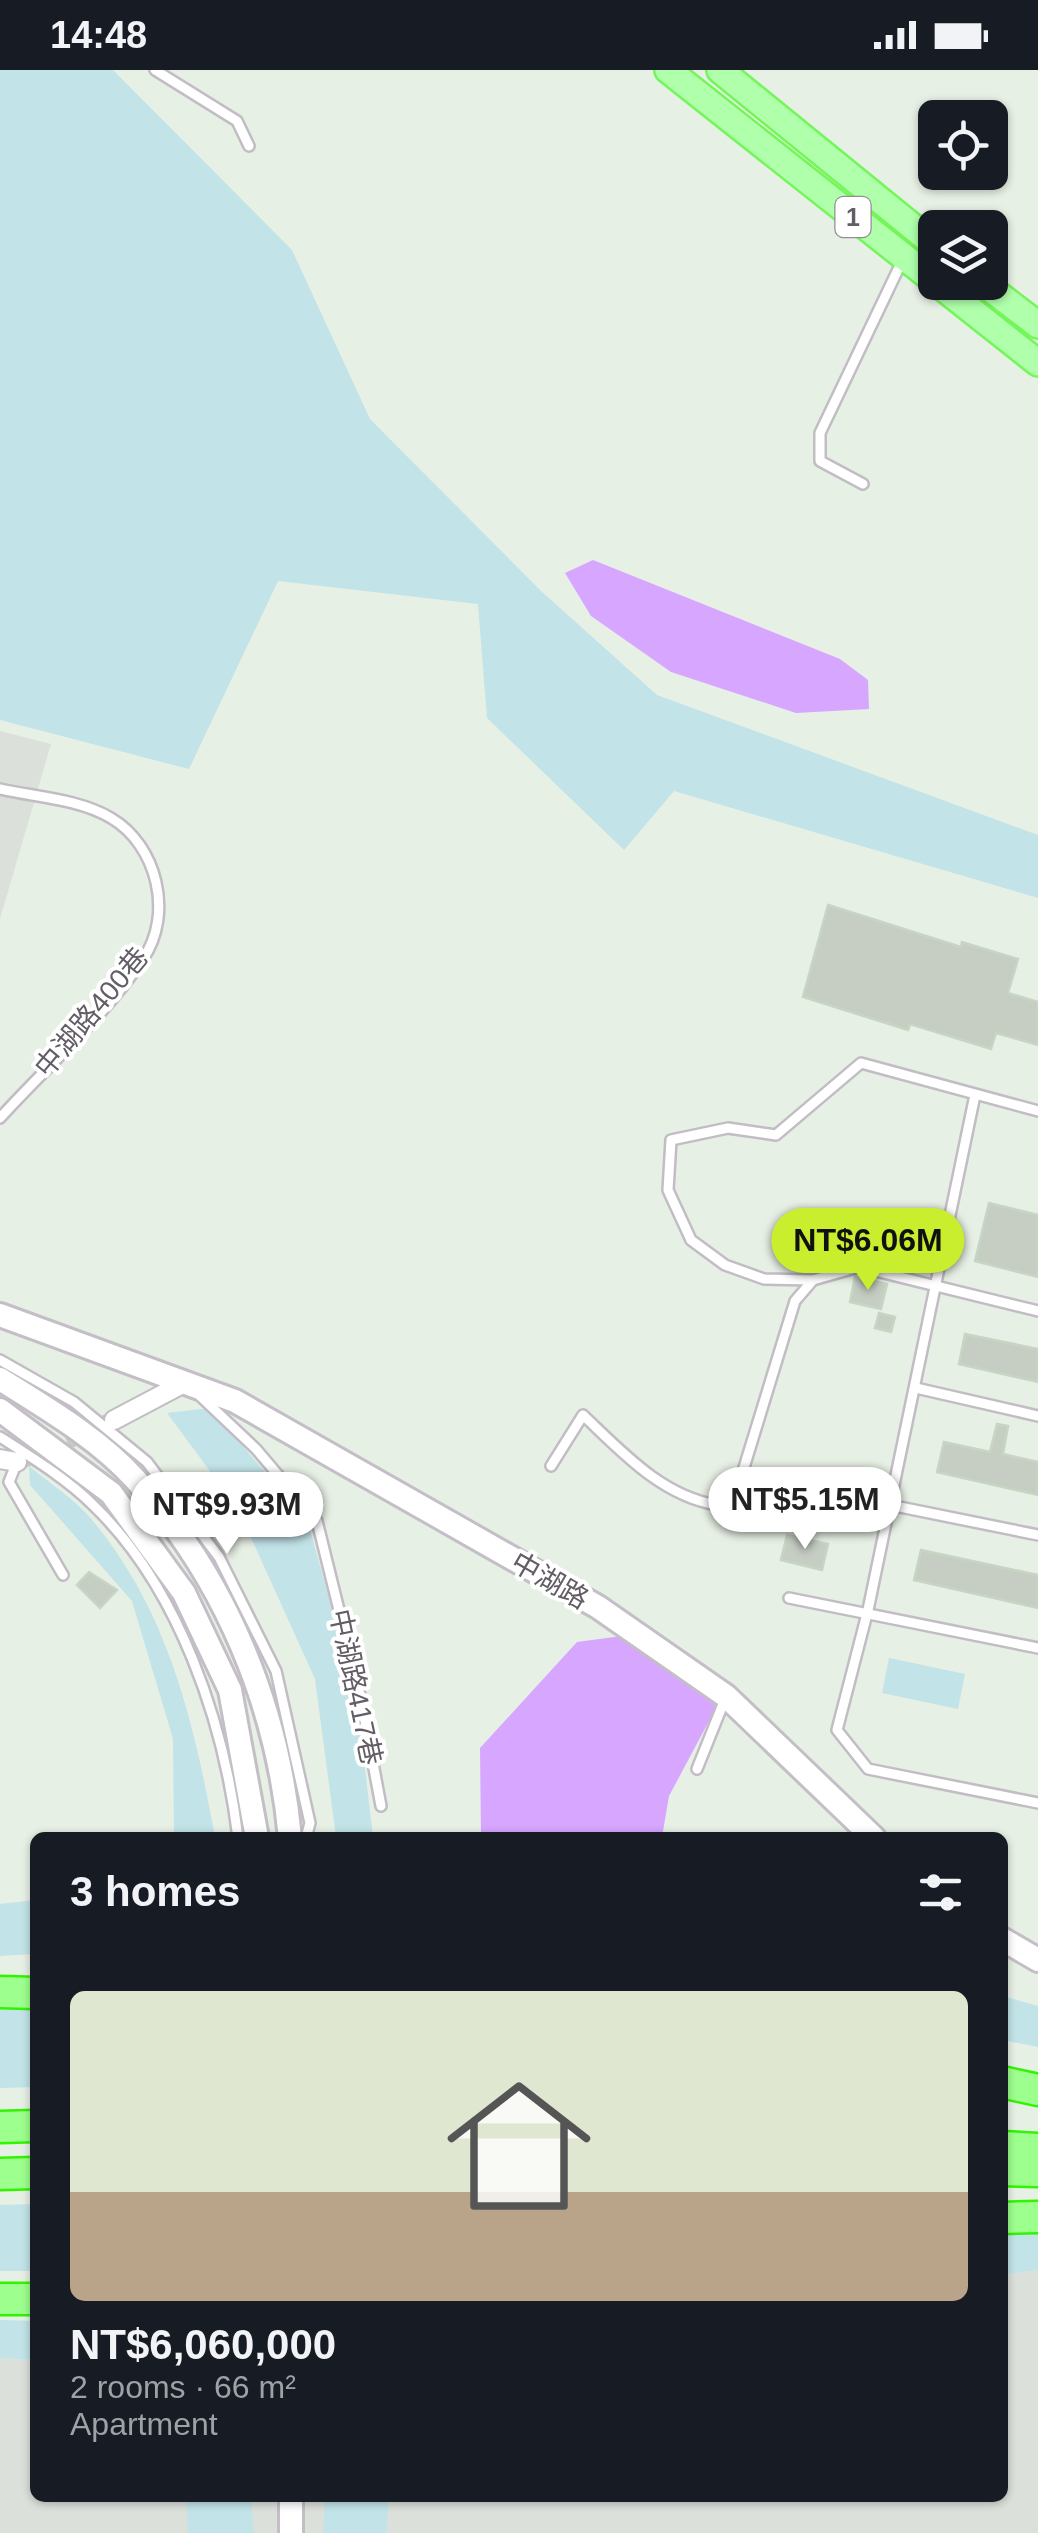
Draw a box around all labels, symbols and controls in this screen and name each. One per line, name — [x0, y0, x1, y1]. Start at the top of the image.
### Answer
text: 14:48 — [50, 14, 147, 56]
map controls — [918, 100, 1008, 300]
button: locate — [918, 100, 1008, 190]
road number: 1 — [836, 197, 870, 237]
button: layers — [918, 210, 1008, 300]
street label: 中湖路400巷 — [28, 942, 154, 1083]
pin: NT$6.06M — [765, 1208, 971, 1293]
text: NT$6.06M — [793, 1222, 943, 1258]
pin: NT$5.15M — [702, 1467, 908, 1552]
pin: NT$9.93M — [124, 1472, 330, 1557]
text: NT$5.15M — [730, 1481, 880, 1517]
text: NT$9.93M — [152, 1486, 302, 1522]
street label: 中湖路 — [506, 1546, 594, 1615]
street label: 中湖路417巷 — [324, 1606, 387, 1768]
icon: filters — [913, 1865, 968, 1920]
text: 3 homes — [70, 1868, 240, 1915]
icon: home — [429, 2056, 609, 2236]
text: NT$6,060,000 — [70, 2321, 336, 2368]
text: 2 rooms · 66 m² — [70, 2369, 296, 2405]
text: Apartment — [70, 2406, 218, 2442]

